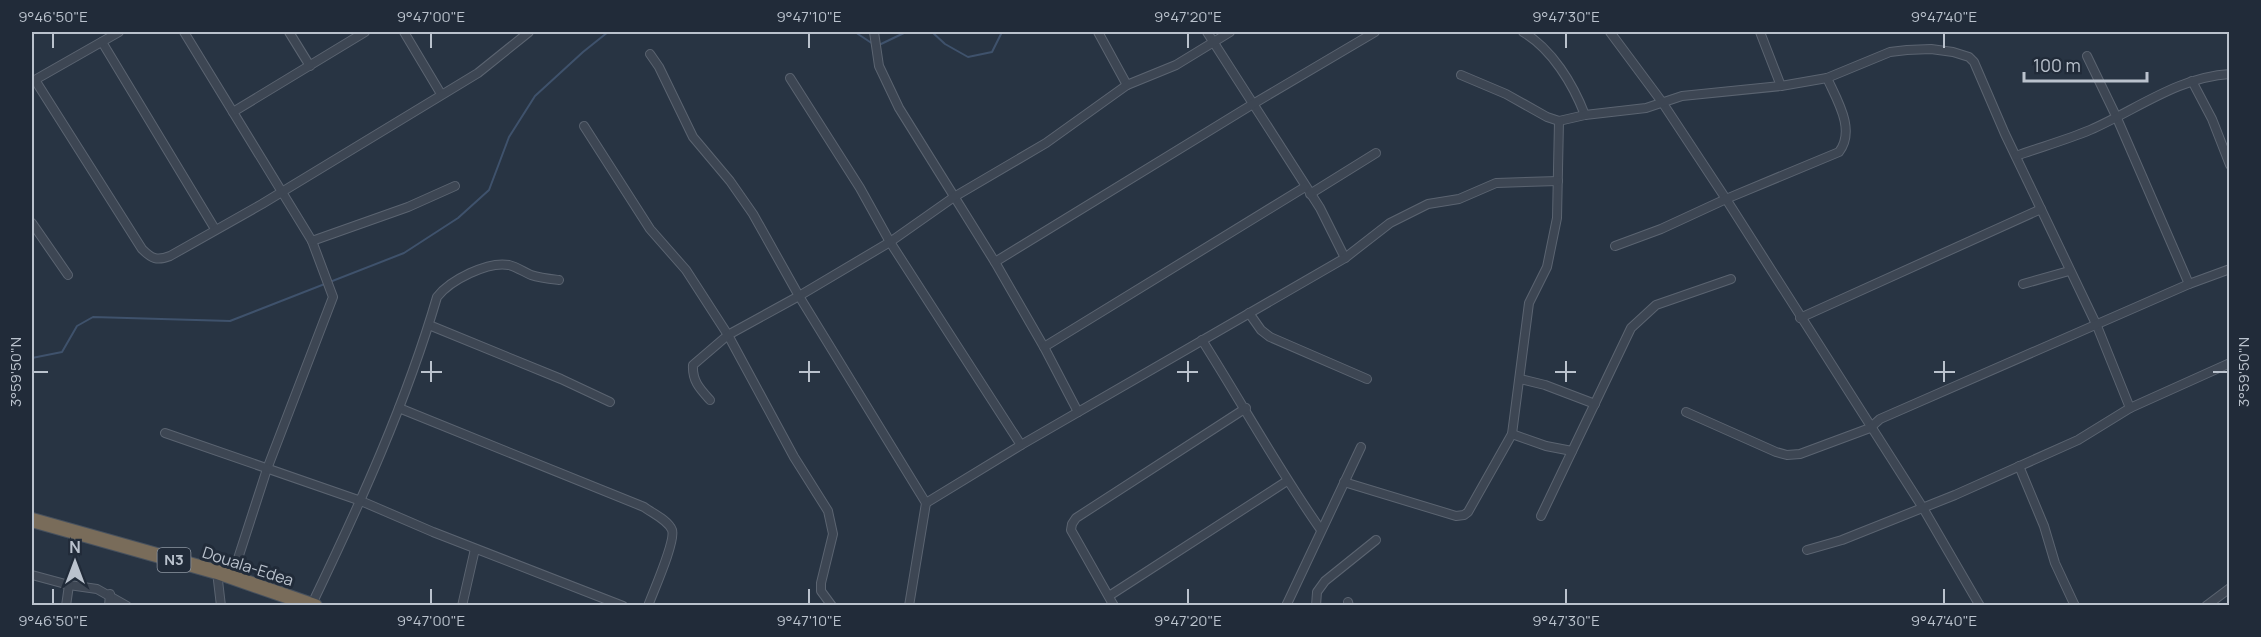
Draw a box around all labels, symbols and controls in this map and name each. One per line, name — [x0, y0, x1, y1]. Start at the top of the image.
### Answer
text: 9°46'50"E — [18, 6, 88, 27]
text: 9°47'00"E — [397, 6, 465, 27]
text: 9°47'10"E — [776, 6, 842, 27]
text: 9°47'20"E — [1154, 6, 1222, 27]
text: 9°47'30"E — [1532, 6, 1600, 27]
text: 9°47'40"E — [1911, 6, 1977, 27]
scale bar — [2024, 45, 2147, 83]
text: 100 m — [2033, 53, 2081, 77]
text: 3°59'50"N — [5, 337, 26, 407]
text: 3°59'50"N — [2233, 337, 2254, 407]
north arrow — [45, 532, 105, 592]
text: N — [69, 536, 81, 558]
street label: Douala-Edea — [200, 541, 296, 591]
road number: N3 — [158, 548, 190, 572]
text: 9°46'50"E — [18, 610, 88, 631]
text: 9°47'00"E — [397, 610, 465, 631]
text: 9°47'10"E — [776, 610, 842, 631]
text: 9°47'20"E — [1154, 610, 1222, 631]
text: 9°47'30"E — [1532, 610, 1600, 631]
text: 9°47'40"E — [1911, 610, 1977, 631]

